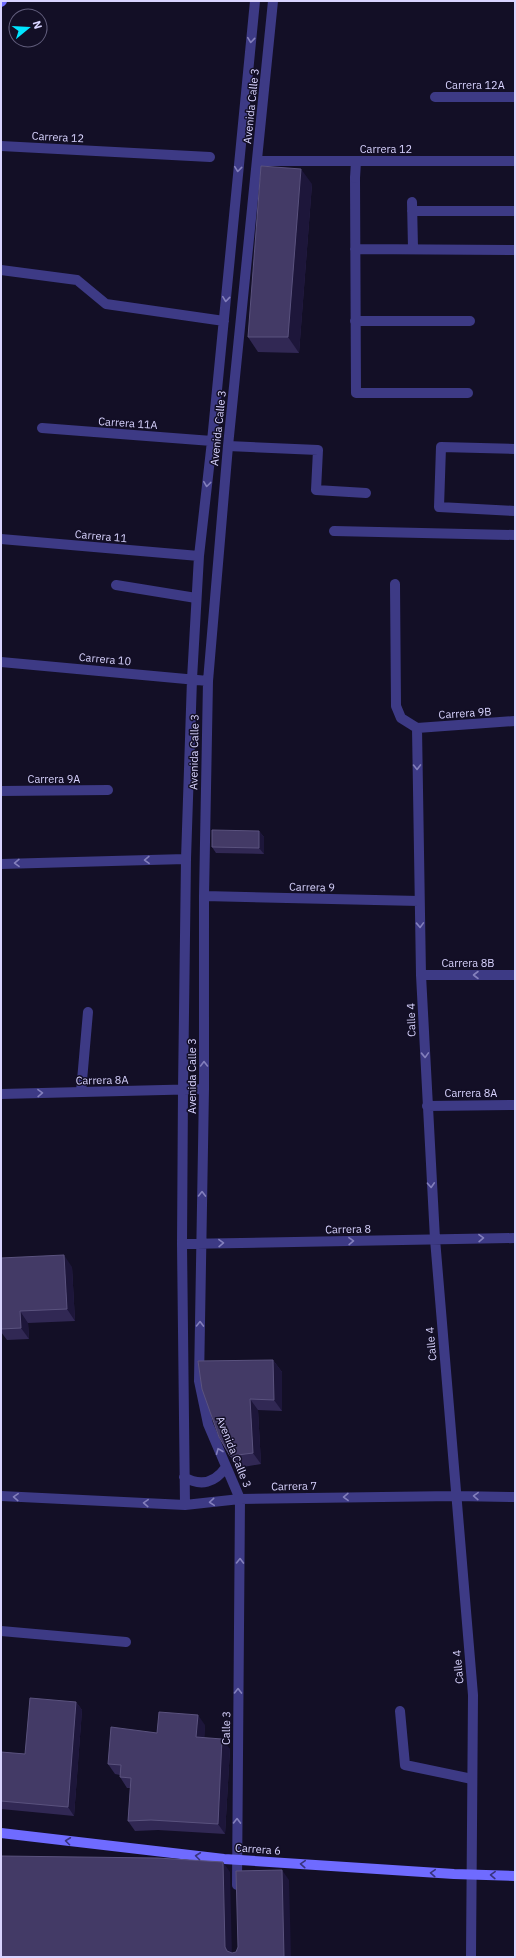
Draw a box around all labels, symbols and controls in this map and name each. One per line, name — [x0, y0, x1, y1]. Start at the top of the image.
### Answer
north arrow — [8, 8, 48, 48]
text: N — [30, 19, 45, 31]
one-way arrow — [247, 37, 256, 43]
street label: Avenida Calle 3 — [240, 68, 262, 144]
street label: Carrera 12A — [445, 78, 505, 92]
street label: Carrera 12 — [31, 129, 85, 145]
street label: Carrera 12 — [360, 142, 412, 156]
one-way arrow — [234, 166, 243, 172]
one-way arrow — [222, 296, 231, 302]
street label: Avenida Calle 3 — [207, 390, 229, 466]
street label: Carrera 11A — [98, 414, 158, 432]
one-way arrow — [203, 481, 212, 487]
street label: Carrera 11 — [74, 527, 128, 545]
street label: Carrera 10 — [78, 650, 132, 668]
street label: Carrera 9B — [438, 704, 492, 722]
street label: Avenida Calle 3 — [186, 714, 202, 790]
one-way arrow — [413, 764, 421, 770]
street label: Carrera 9A — [28, 772, 80, 786]
one-way arrow — [144, 856, 150, 864]
one-way arrow — [14, 859, 20, 867]
street label: Carrera 9 — [289, 880, 335, 894]
one-way arrow — [416, 922, 424, 928]
street label: Carrera 8B — [441, 956, 495, 970]
one-way arrow — [473, 971, 479, 979]
street label: Calle 4 — [403, 1002, 419, 1037]
street label: Avenida Calle 3 — [185, 1038, 199, 1114]
one-way arrow — [420, 1052, 429, 1058]
one-way arrow — [200, 1061, 208, 1067]
street label: Carrera 8A — [75, 1073, 129, 1087]
street label: Carrera 8A — [445, 1086, 497, 1100]
one-way arrow — [37, 1089, 43, 1097]
one-way arrow — [427, 1182, 436, 1188]
one-way arrow — [198, 1191, 206, 1197]
street label: Carrera 8 — [325, 1222, 371, 1236]
one-way arrow — [478, 1234, 484, 1242]
one-way arrow — [348, 1236, 354, 1245]
one-way arrow — [218, 1239, 224, 1247]
one-way arrow — [196, 1321, 204, 1327]
street label: Calle 4 — [423, 1326, 439, 1361]
street label: Avenida Calle 3 — [213, 1414, 255, 1490]
one-way arrow — [216, 1447, 224, 1454]
street label: Carrera 7 — [271, 1479, 317, 1493]
one-way arrow — [13, 1492, 19, 1501]
one-way arrow — [473, 1492, 479, 1500]
one-way arrow — [343, 1493, 349, 1502]
one-way arrow — [209, 1497, 215, 1506]
one-way arrow — [143, 1498, 149, 1507]
one-way arrow — [236, 1558, 244, 1564]
street label: Calle 4 — [450, 1649, 466, 1684]
one-way arrow — [234, 1688, 242, 1694]
street label: Calle 3 — [219, 1711, 233, 1745]
one-way arrow — [233, 1818, 241, 1824]
one-way arrow — [65, 1837, 71, 1846]
street label: Carrera 6 — [235, 1840, 281, 1858]
one-way arrow — [194, 1852, 201, 1861]
one-way arrow — [300, 1860, 306, 1869]
one-way arrow — [430, 1869, 436, 1877]
one-way arrow — [490, 1871, 496, 1880]

